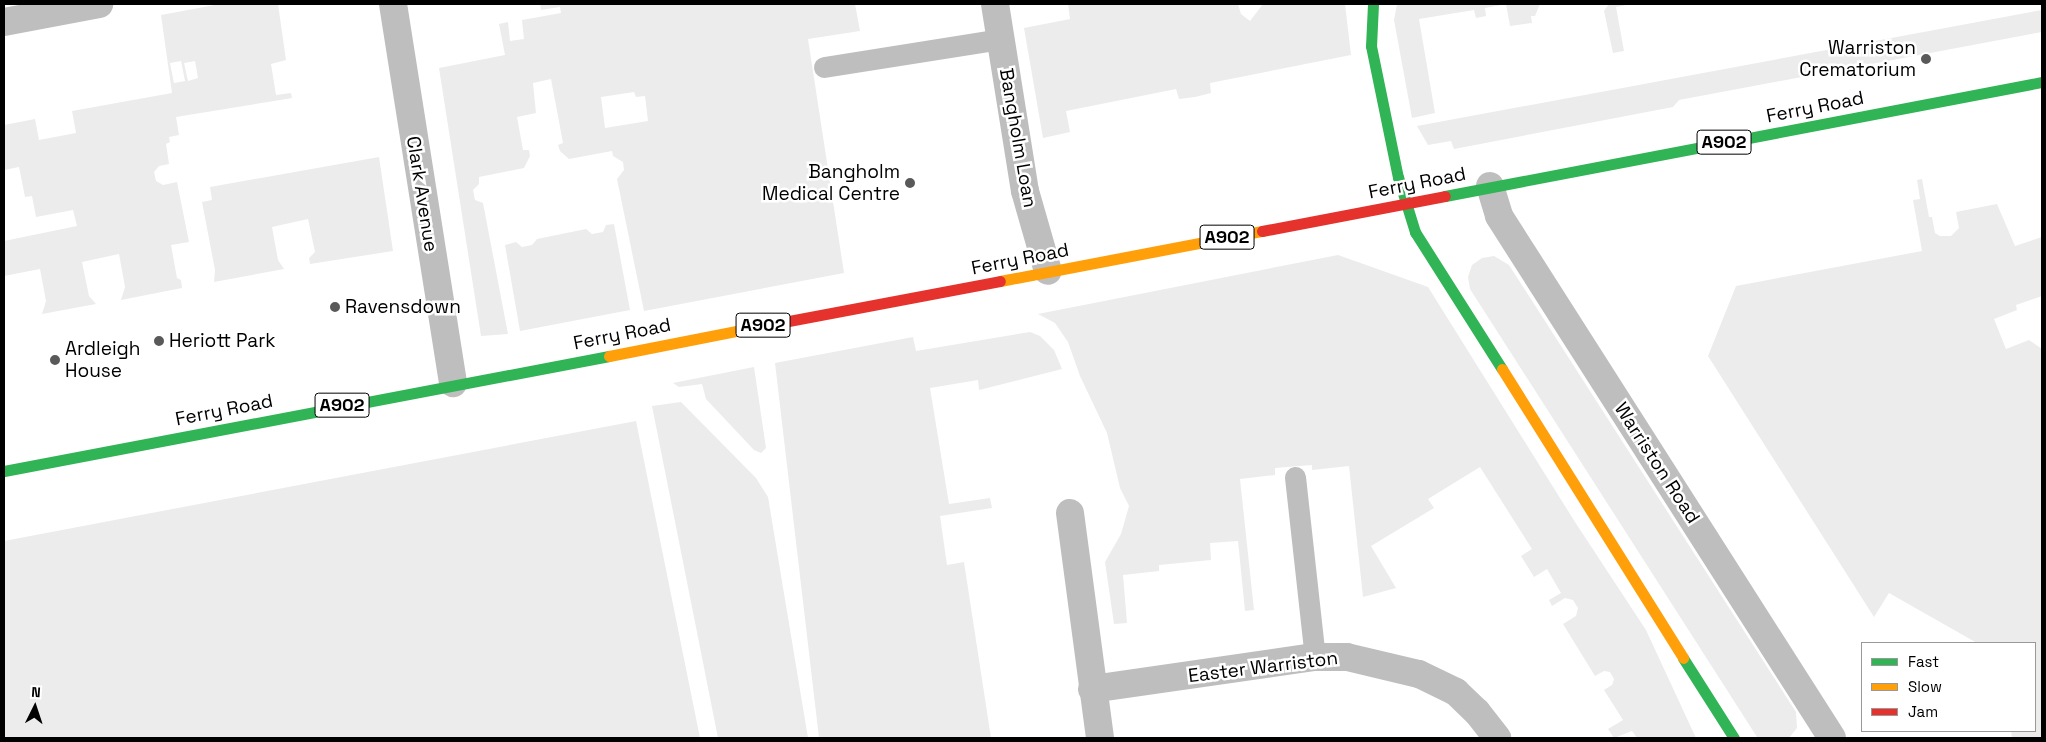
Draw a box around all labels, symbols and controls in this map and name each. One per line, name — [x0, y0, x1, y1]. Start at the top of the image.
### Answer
place label: Warriston Crematorium — [1799, 37, 1916, 81]
marker: Warriston Crematorium — [1920, 53, 1932, 65]
street label: Bangholm Loan — [995, 66, 1041, 210]
street label: Ferry Road — [1764, 86, 1866, 128]
road number: A902 — [1696, 126, 1752, 158]
street label: Clark Avenue — [402, 134, 442, 254]
place label: Bangholm Medical Centre — [762, 161, 900, 205]
street label: Ferry Road — [1366, 162, 1468, 204]
marker: Bangholm Medical Centre — [904, 177, 916, 189]
road number: A902 — [1200, 222, 1254, 252]
street label: Ferry Road — [969, 238, 1071, 280]
place label: Ravensdown — [345, 296, 461, 318]
marker: Ravensdown — [329, 301, 341, 313]
road number: A902 — [736, 310, 790, 340]
street label: Ferry Road — [571, 313, 673, 355]
place label: Heriott Park — [169, 330, 276, 352]
marker: Heriott Park — [153, 335, 165, 347]
place label: Ardleigh House — [65, 338, 140, 382]
marker: Ardleigh House — [49, 354, 61, 366]
street label: Ferry Road — [173, 389, 275, 431]
road number: A902 — [314, 390, 370, 420]
street label: Warriston Road — [1609, 398, 1705, 528]
legend — [1861, 642, 2036, 732]
street label: Easter Warriston — [1187, 646, 1339, 688]
text: Fast — [1908, 652, 1939, 671]
text: Slow — [1908, 677, 1942, 696]
north arrow — [10, 682, 60, 732]
text: N — [31, 683, 41, 701]
text: Jam — [1908, 702, 1938, 721]

